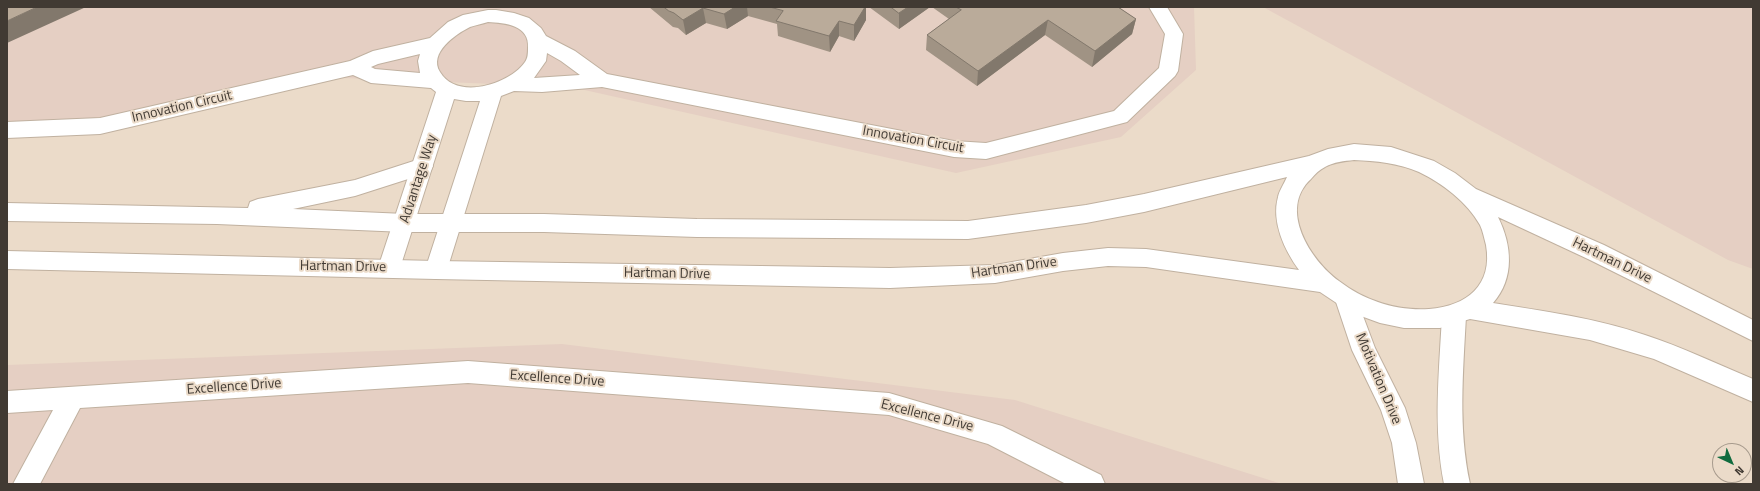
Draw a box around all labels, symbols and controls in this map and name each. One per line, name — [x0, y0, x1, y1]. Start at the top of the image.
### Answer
street label: Innovation Circuit — [130, 87, 234, 127]
street label: Innovation Circuit — [861, 123, 965, 157]
street label: Advantage Way — [397, 133, 441, 225]
street label: Hartman Drive — [1570, 235, 1654, 287]
street label: Hartman Drive — [970, 254, 1058, 282]
street label: Hartman Drive — [300, 258, 386, 276]
street label: Hartman Drive — [624, 265, 710, 283]
street label: Motivation Drive — [1351, 331, 1405, 427]
street label: Excellence Drive — [509, 367, 605, 391]
street label: Excellence Drive — [186, 375, 282, 399]
street label: Excellence Drive — [879, 396, 975, 436]
north arrow — [1712, 443, 1752, 483]
text: N — [1731, 463, 1748, 479]

